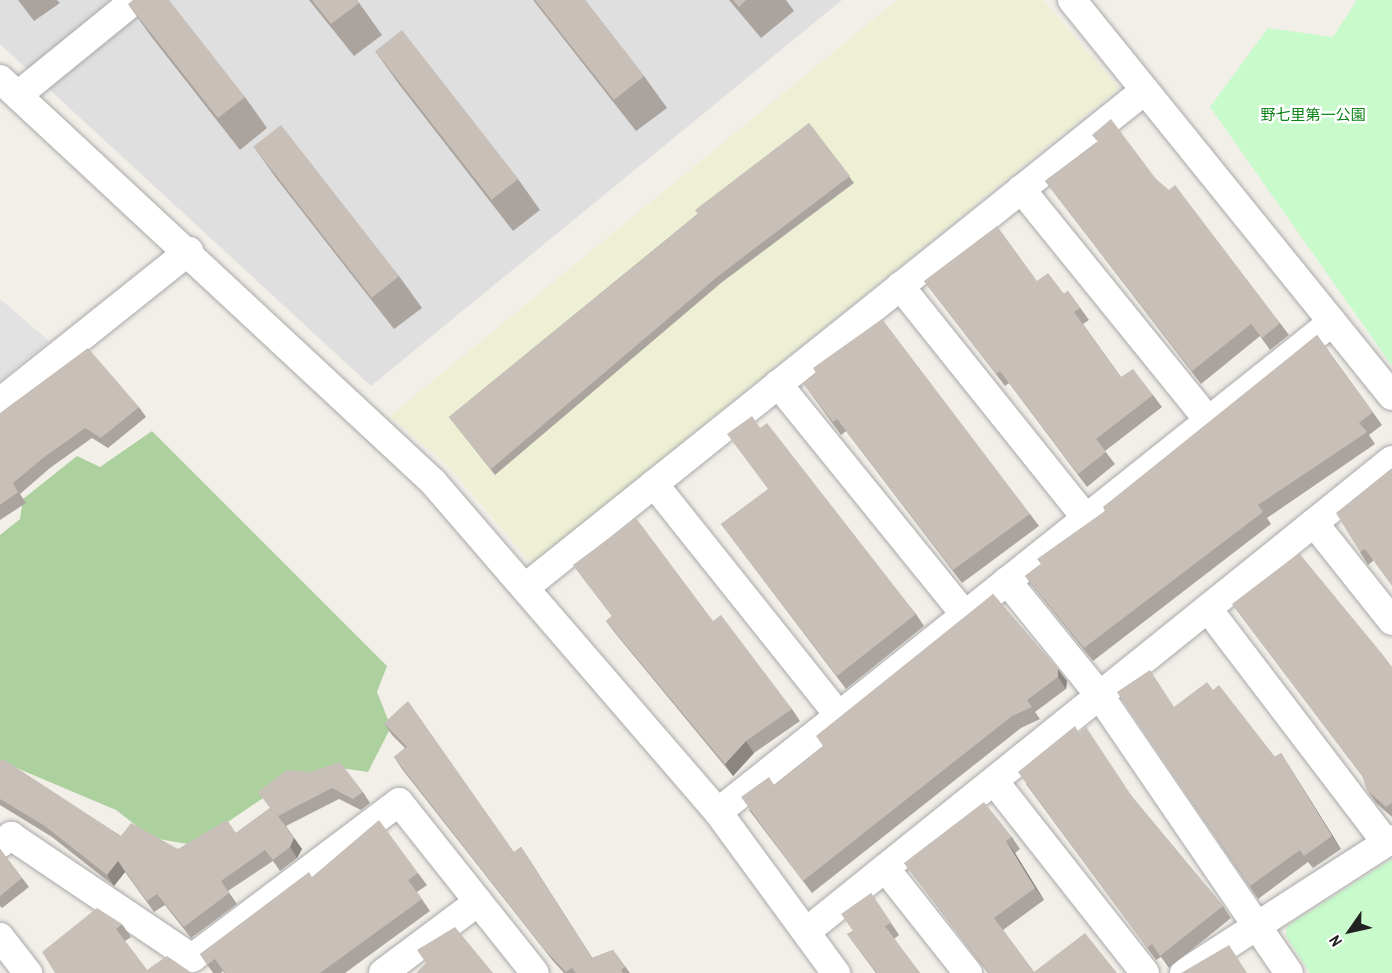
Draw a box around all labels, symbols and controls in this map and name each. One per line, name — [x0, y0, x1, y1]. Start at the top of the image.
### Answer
park label: 野七里第一公園 — [1261, 106, 1365, 124]
north arrow — [1320, 901, 1380, 961]
text: N — [1323, 931, 1347, 951]

